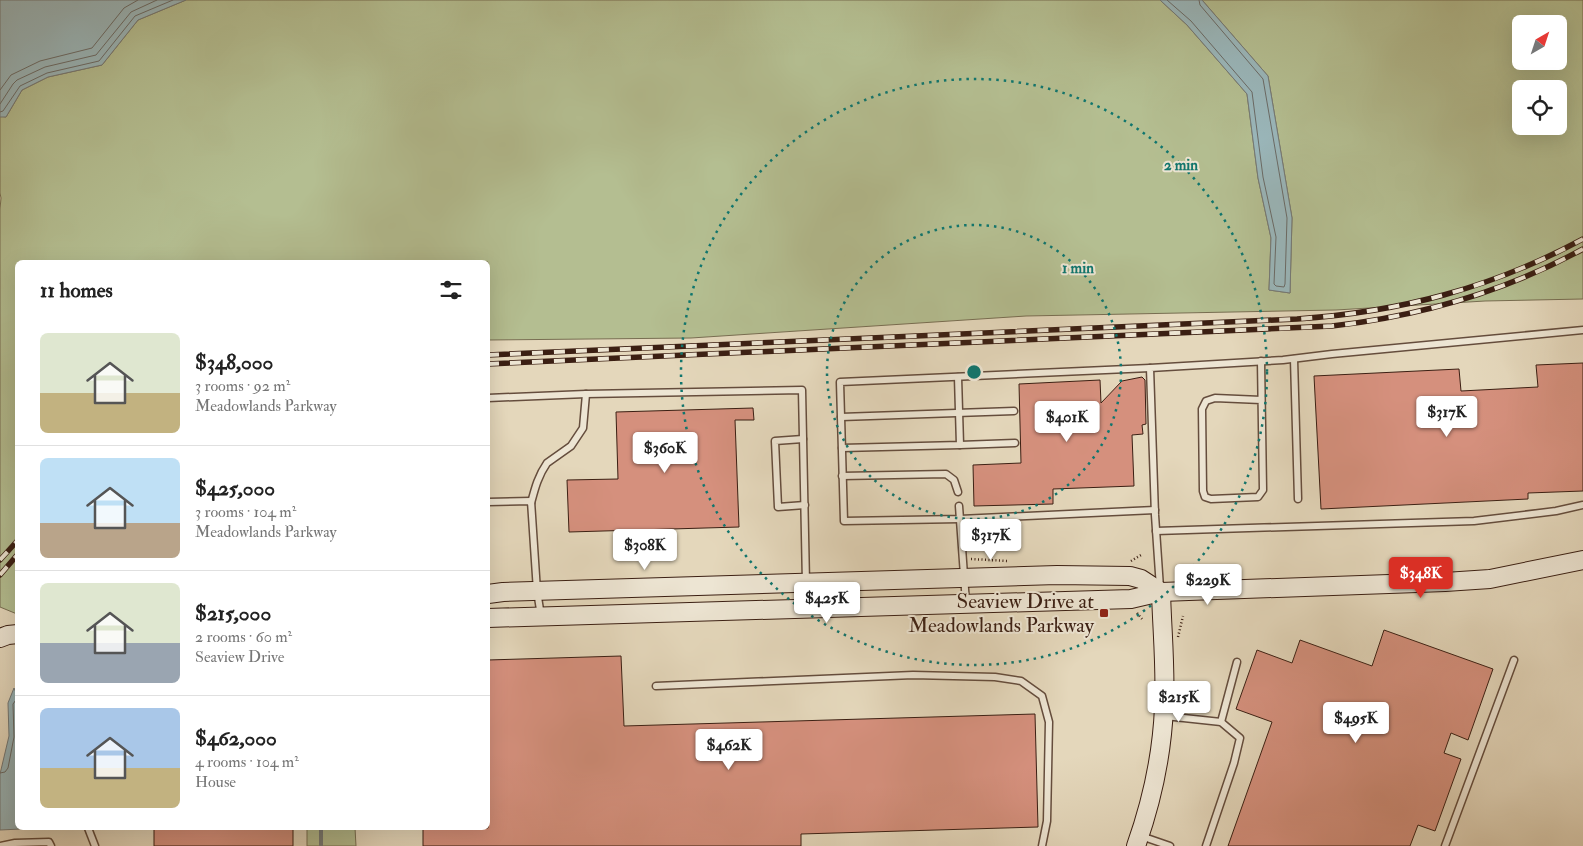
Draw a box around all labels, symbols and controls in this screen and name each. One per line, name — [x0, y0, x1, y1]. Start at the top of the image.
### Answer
north arrow — [1512, 15, 1568, 70]
map controls — [1512, 15, 1567, 135]
button: locate — [1512, 80, 1567, 135]
text: 2 min — [1164, 156, 1198, 175]
text: 1 min — [1062, 259, 1094, 278]
icon: filters — [437, 276, 465, 304]
text: 11 homes — [40, 277, 113, 304]
text: $348,000 — [195, 349, 273, 376]
icon: home — [80, 353, 140, 413]
centre of rings — [965, 363, 983, 381]
text: 3 rooms · 92 m² — [195, 376, 290, 396]
text: Meadowlands Parkway — [195, 396, 337, 416]
pin: $317K — [1412, 396, 1482, 438]
pin: $401K — [1032, 400, 1102, 443]
text: $317K — [1427, 402, 1467, 422]
text: $401K — [1046, 407, 1088, 427]
pin: $360K — [630, 432, 700, 474]
text: $360K — [644, 438, 686, 458]
text: $425,000 — [195, 475, 275, 502]
icon: home — [80, 478, 140, 538]
text: 3 rooms · 104 m² — [195, 502, 296, 522]
pin: $317K — [956, 518, 1026, 561]
text: Meadowlands Parkway — [195, 522, 337, 542]
text: $317K — [971, 525, 1011, 545]
pin: $308K — [610, 528, 680, 571]
text: $308K — [624, 535, 666, 555]
pin: $348K — [1386, 556, 1456, 599]
text: $348K — [1400, 563, 1442, 583]
pin: $229K — [1173, 564, 1243, 606]
text: $229K — [1186, 570, 1230, 590]
pin: $425K — [792, 582, 862, 624]
text: $425K — [805, 588, 849, 608]
place label: Seaview Drive at Meadowlands Parkway — [908, 588, 1095, 639]
text: $215,000 — [195, 600, 271, 627]
icon: home — [80, 603, 140, 663]
marker: Seaview Drive at Meadowlands Parkway — [1098, 607, 1110, 619]
text: 2 rooms · 60 m² — [195, 627, 292, 647]
text: Seaview Drive — [195, 647, 285, 667]
pin: $215K — [1144, 680, 1214, 723]
text: $215K — [1158, 687, 1200, 707]
pin: $495K — [1321, 702, 1391, 744]
text: $495K — [1334, 708, 1378, 728]
text: $462,000 — [195, 725, 277, 752]
icon: home — [80, 728, 140, 788]
pin: $462K — [694, 728, 764, 771]
text: $462K — [706, 735, 752, 755]
text: 4 rooms · 104 m² — [195, 752, 299, 772]
text: House — [195, 772, 236, 792]

